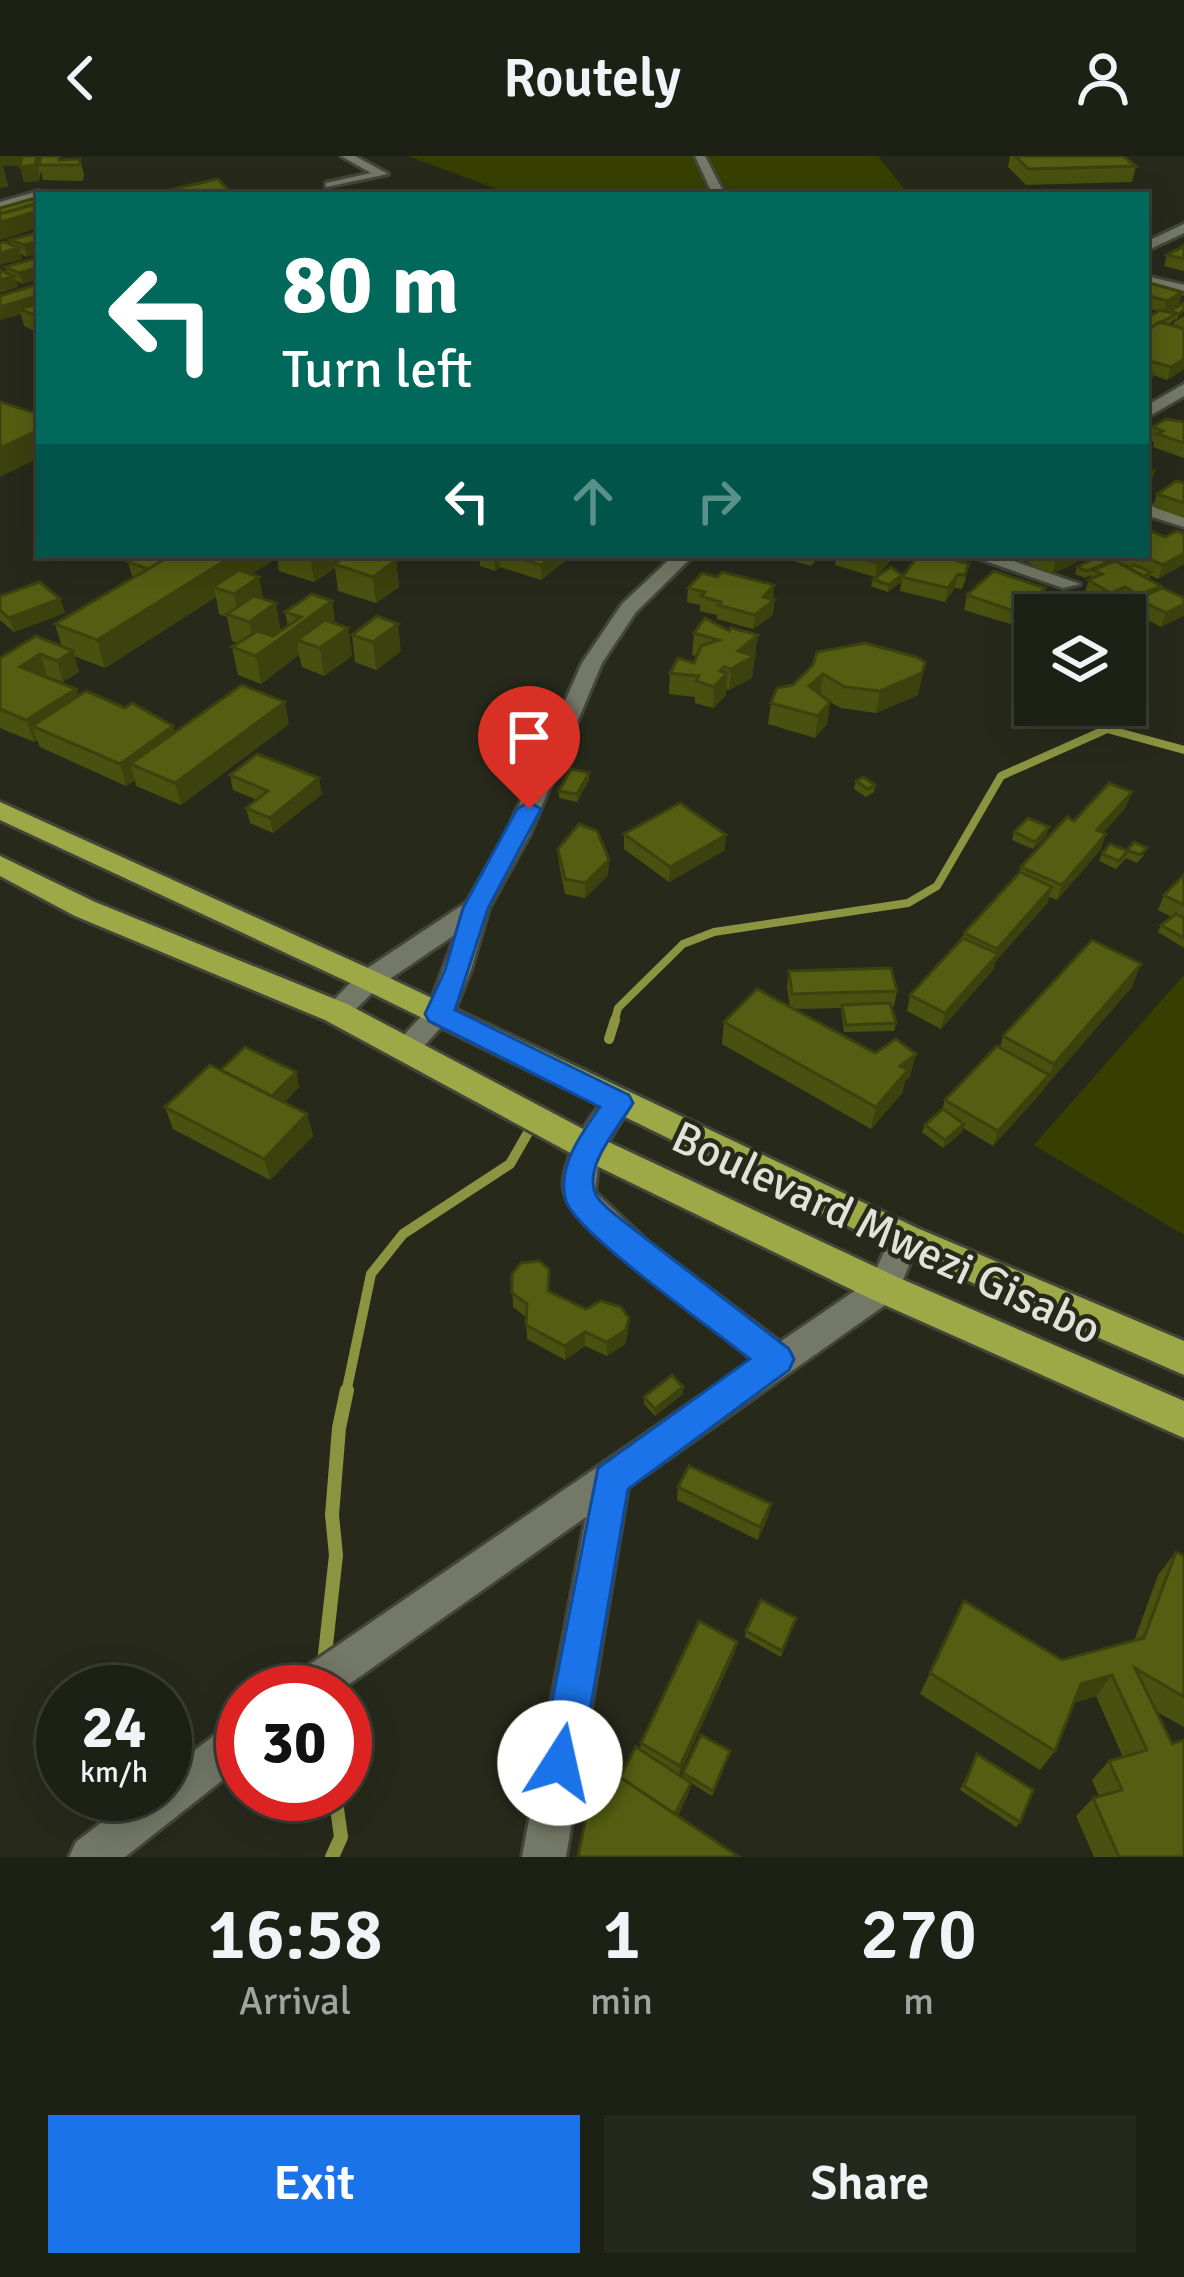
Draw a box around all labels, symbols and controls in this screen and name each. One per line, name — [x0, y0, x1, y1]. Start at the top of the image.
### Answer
icon: back — [48, 45, 114, 111]
text: Routely — [503, 45, 681, 112]
icon: person — [1070, 45, 1136, 111]
text: 80 m — [282, 233, 459, 337]
icon: left — [84, 240, 240, 396]
text: Turn left — [282, 336, 472, 403]
icon: left — [434, 468, 500, 534]
icon: ahead — [560, 468, 626, 534]
icon: right — [686, 468, 752, 534]
map controls — [1014, 594, 1146, 726]
button: layers — [1014, 594, 1146, 726]
pin — [478, 686, 580, 809]
icon: arrive — [496, 704, 562, 770]
street label: Boulevard Mwezi Gisabo — [663, 1110, 1110, 1357]
speed limit sign: 30 — [216, 1665, 372, 1821]
text: 24 — [82, 1691, 146, 1765]
position arrow — [497, 1700, 623, 1826]
text: km/h — [80, 1754, 148, 1791]
text: 16:58 — [207, 1890, 383, 1979]
text: 1 — [602, 1890, 641, 1979]
text: 270 — [860, 1890, 977, 1979]
text: Arrival — [239, 1977, 351, 2025]
text: min — [590, 1977, 653, 2025]
text: m — [903, 1977, 934, 2025]
button: Exit — [48, 2115, 580, 2253]
button: Share — [604, 2115, 1136, 2253]

